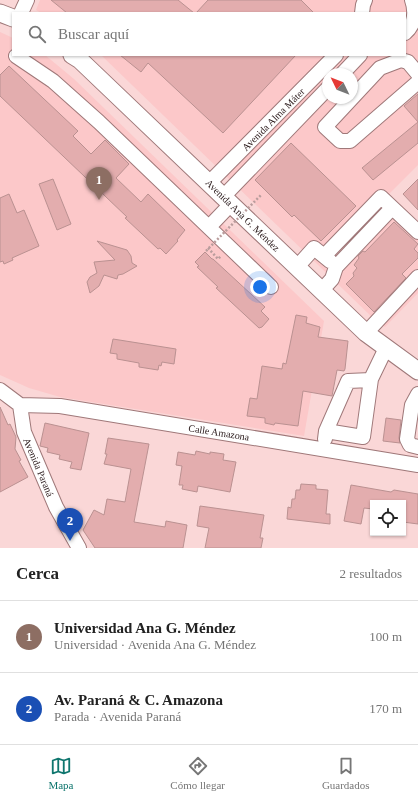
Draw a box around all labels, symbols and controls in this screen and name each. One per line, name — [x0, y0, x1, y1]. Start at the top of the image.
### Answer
search box — [12, 12, 406, 56]
icon: search — [26, 23, 48, 45]
text: Buscar aquí — [58, 26, 129, 42]
north arrow — [322, 68, 358, 104]
street label: Avenida Alma Máter — [240, 85, 307, 153]
pin: 1 — [86, 167, 112, 200]
street label: Avenida Ana G. Méndez — [203, 177, 282, 254]
your location — [250, 277, 270, 297]
street label: Calle Amazona — [188, 422, 251, 443]
street label: Avenida Paraná — [21, 436, 56, 499]
map controls — [370, 500, 406, 536]
button: locate — [370, 500, 406, 536]
pin: 2 — [57, 508, 83, 541]
text: Cerca — [16, 564, 59, 583]
text: 2 resultados — [340, 566, 402, 581]
text: Universidad Ana G. Méndez — [54, 620, 236, 636]
text: 1 — [26, 629, 32, 644]
text: 100 m — [369, 629, 402, 644]
text: Universidad · Avenida Ana G. Méndez — [54, 637, 256, 652]
text: Av. Paraná & C. Amazona — [54, 692, 223, 708]
text: 2 — [26, 701, 32, 716]
text: 170 m — [369, 701, 402, 716]
text: Parada · Avenida Paraná — [54, 709, 181, 724]
tab: Mapa — [48, 755, 73, 791]
tab: Cómo llegar — [170, 755, 225, 791]
tab: Guardados — [322, 755, 370, 791]

